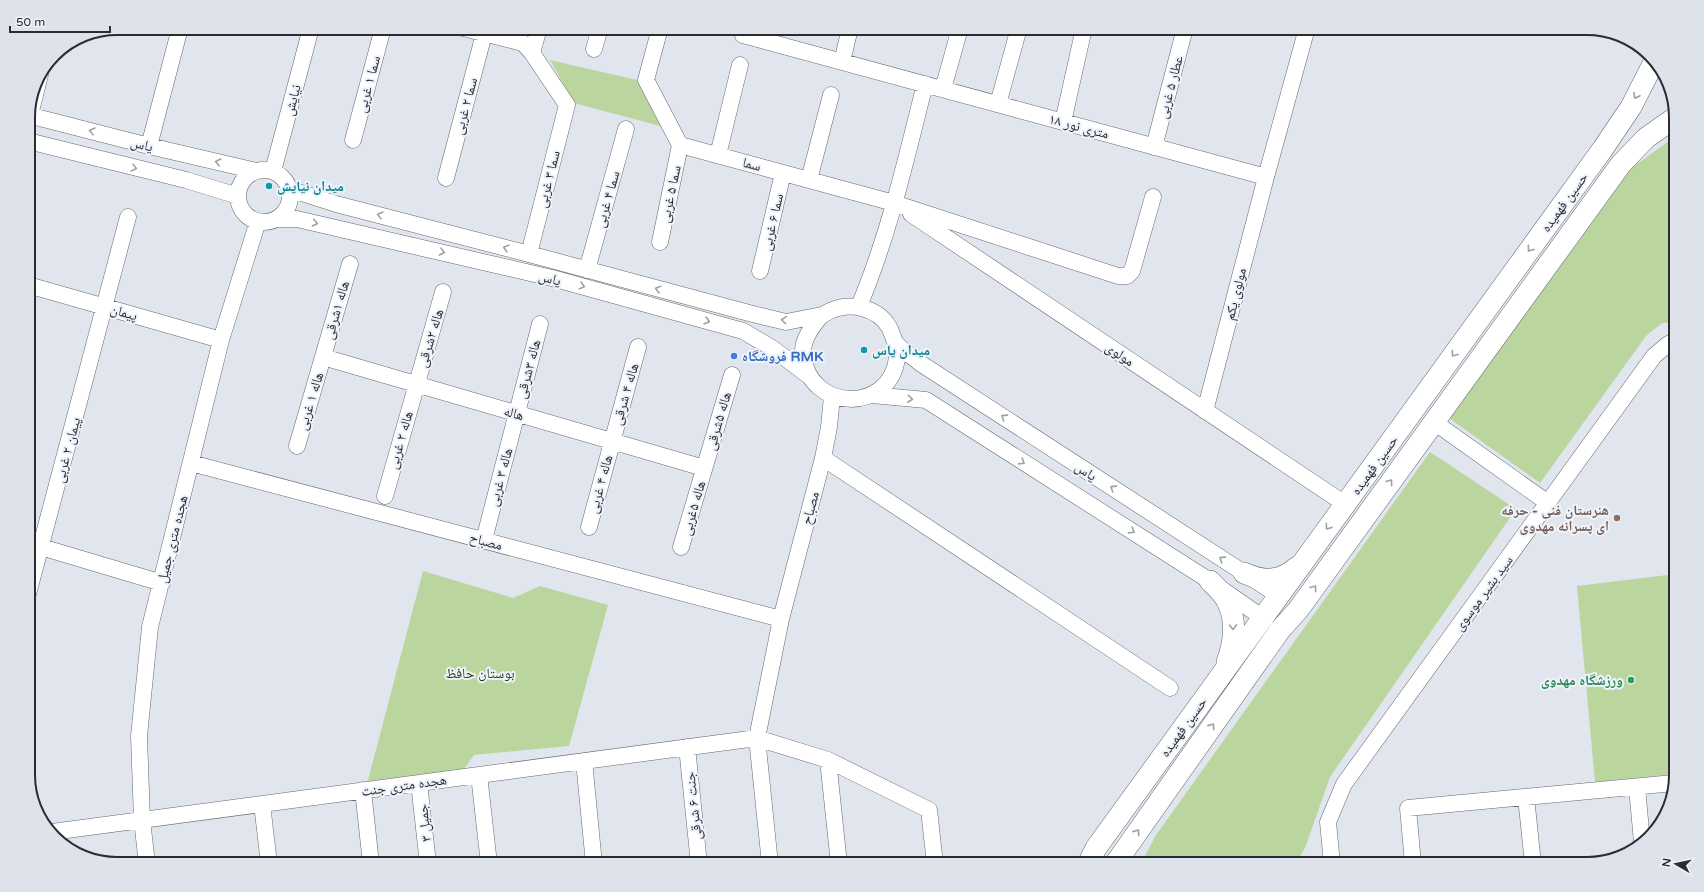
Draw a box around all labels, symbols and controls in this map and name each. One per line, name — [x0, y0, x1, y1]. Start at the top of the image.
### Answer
scale bar — [10, 8, 110, 34]
text: 50 m — [16, 15, 45, 29]
street label: سما ۱ غربی — [353, 54, 384, 114]
street label: عطار ۵ غربی — [1154, 54, 1187, 121]
street label: سما ۲ غربی — [450, 76, 481, 136]
street label: نیایش — [280, 83, 305, 118]
one-way arrow — [1633, 92, 1641, 99]
street label: ۱۸ متری نور — [1047, 110, 1111, 143]
one-way arrow — [89, 127, 96, 136]
street label: یاس — [129, 134, 155, 156]
street label: سما ۳ غربی — [533, 149, 564, 209]
street label: سما — [741, 154, 763, 175]
one-way arrow — [215, 158, 222, 167]
one-way arrow — [131, 163, 137, 171]
street label: سما ۵ غربی — [656, 164, 685, 224]
street label: سما ۴ غربی — [591, 169, 624, 230]
street label: حسین فهمیده — [1537, 169, 1592, 235]
place label: میدان نیایش — [277, 178, 344, 195]
marker: میدان نیایش — [264, 181, 274, 191]
street label: سما ۶ غربی — [758, 192, 787, 252]
one-way arrow — [377, 212, 383, 220]
one-way arrow — [312, 218, 318, 226]
one-way arrow — [502, 244, 509, 253]
one-way arrow — [1527, 245, 1535, 252]
one-way arrow — [439, 248, 445, 256]
street label: مولوی یکم — [1221, 266, 1251, 322]
street label: یاس — [537, 268, 563, 290]
street label: هاله ۱شرقی — [320, 279, 353, 341]
one-way arrow — [578, 281, 585, 290]
one-way arrow — [655, 285, 662, 294]
street label: پیمان — [108, 301, 140, 325]
street label: هاله ۲شرقی — [414, 307, 447, 369]
one-way arrow — [704, 316, 710, 324]
one-way arrow — [781, 316, 787, 325]
street label: هاله ۳شرقی — [512, 338, 544, 400]
street label: مولوی — [1102, 339, 1137, 370]
place label: میدان یاس — [872, 342, 930, 359]
marker: میدان یاس — [859, 345, 869, 355]
place label: فروشگاه RMK — [742, 348, 824, 365]
one-way arrow — [1451, 350, 1459, 357]
marker: فروشگاه RMK — [729, 351, 739, 361]
street label: هاله ۴ شرقی — [609, 361, 642, 427]
street label: هاله ۱ غربی — [294, 370, 327, 432]
street label: هاله ۵شرقی — [702, 390, 735, 452]
one-way arrow — [907, 394, 913, 403]
street label: هاله — [502, 403, 526, 424]
street label: هاله ۲ غربی — [384, 409, 417, 471]
street label: پیمان ۲ غربی — [51, 415, 85, 485]
one-way arrow — [1001, 415, 1008, 422]
street label: حسین فهمیده — [1347, 432, 1402, 498]
street label: هاله ۳ غربی — [485, 446, 516, 508]
street label: هاله ۴ غربی — [585, 453, 616, 515]
one-way arrow — [1018, 457, 1025, 464]
street label: یاس — [1072, 458, 1100, 485]
street label: هاله ۵غربی — [678, 479, 709, 537]
one-way arrow — [1386, 480, 1393, 487]
one-way arrow — [1110, 485, 1117, 493]
street label: مصباح — [798, 490, 824, 527]
street label: هجده متری جمیل — [153, 493, 192, 585]
place label: هنرستان فنی - حرفه ای پسرانه مهدوی — [1501, 502, 1609, 535]
marker: هنرستان فنی - حرفه ای پسرانه مهدوی — [1612, 513, 1622, 523]
one-way arrow — [1326, 523, 1333, 530]
one-way arrow — [1128, 527, 1135, 534]
street label: مصباح — [467, 529, 504, 555]
street label: سید بشیر موسوی — [1450, 552, 1517, 634]
one-way arrow — [1219, 556, 1226, 564]
one-way arrow — [1309, 585, 1316, 592]
one-way arrow — [1229, 624, 1237, 630]
park label: بوستان حافظ — [445, 665, 515, 682]
place label: ورزشگاه مهدوی — [1541, 672, 1623, 689]
marker: ورزشگاه مهدوی — [1626, 675, 1636, 685]
street label: حسین فهمیده — [1156, 694, 1211, 760]
one-way arrow — [1207, 723, 1215, 730]
street label: هجده متری جنت — [360, 771, 448, 800]
street label: جنت ۶ شرقی — [681, 771, 706, 841]
street label: جمیل ۳ — [414, 803, 435, 843]
one-way arrow — [1132, 829, 1140, 836]
north arrow — [1656, 844, 1696, 884]
text: N — [1660, 857, 1674, 868]

